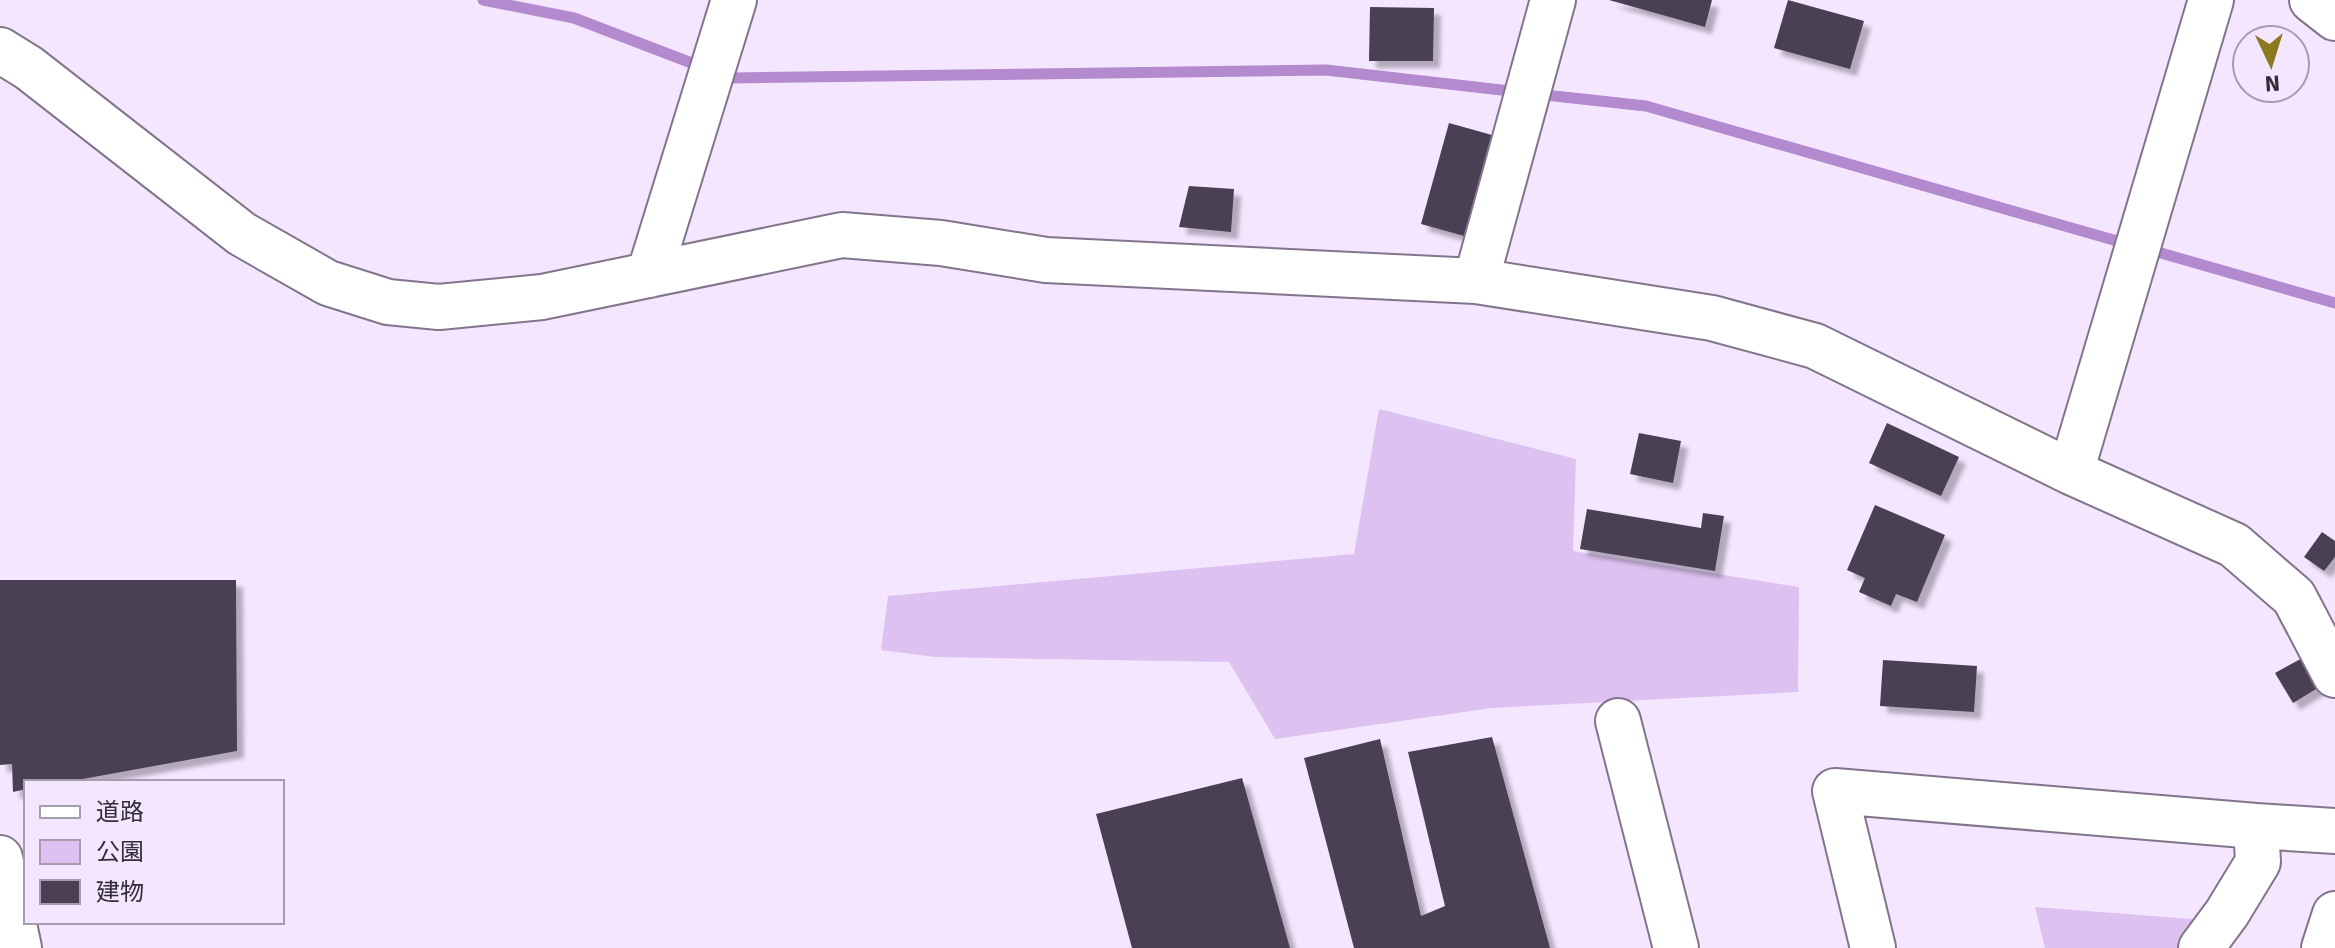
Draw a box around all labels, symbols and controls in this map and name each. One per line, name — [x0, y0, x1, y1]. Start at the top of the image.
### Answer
north arrow — [2231, 24, 2311, 104]
text: N — [2264, 69, 2281, 97]
legend — [24, 780, 284, 924]
text: 道路 — [96, 797, 144, 827]
text: 公園 — [96, 837, 144, 867]
text: 建物 — [96, 877, 144, 907]

